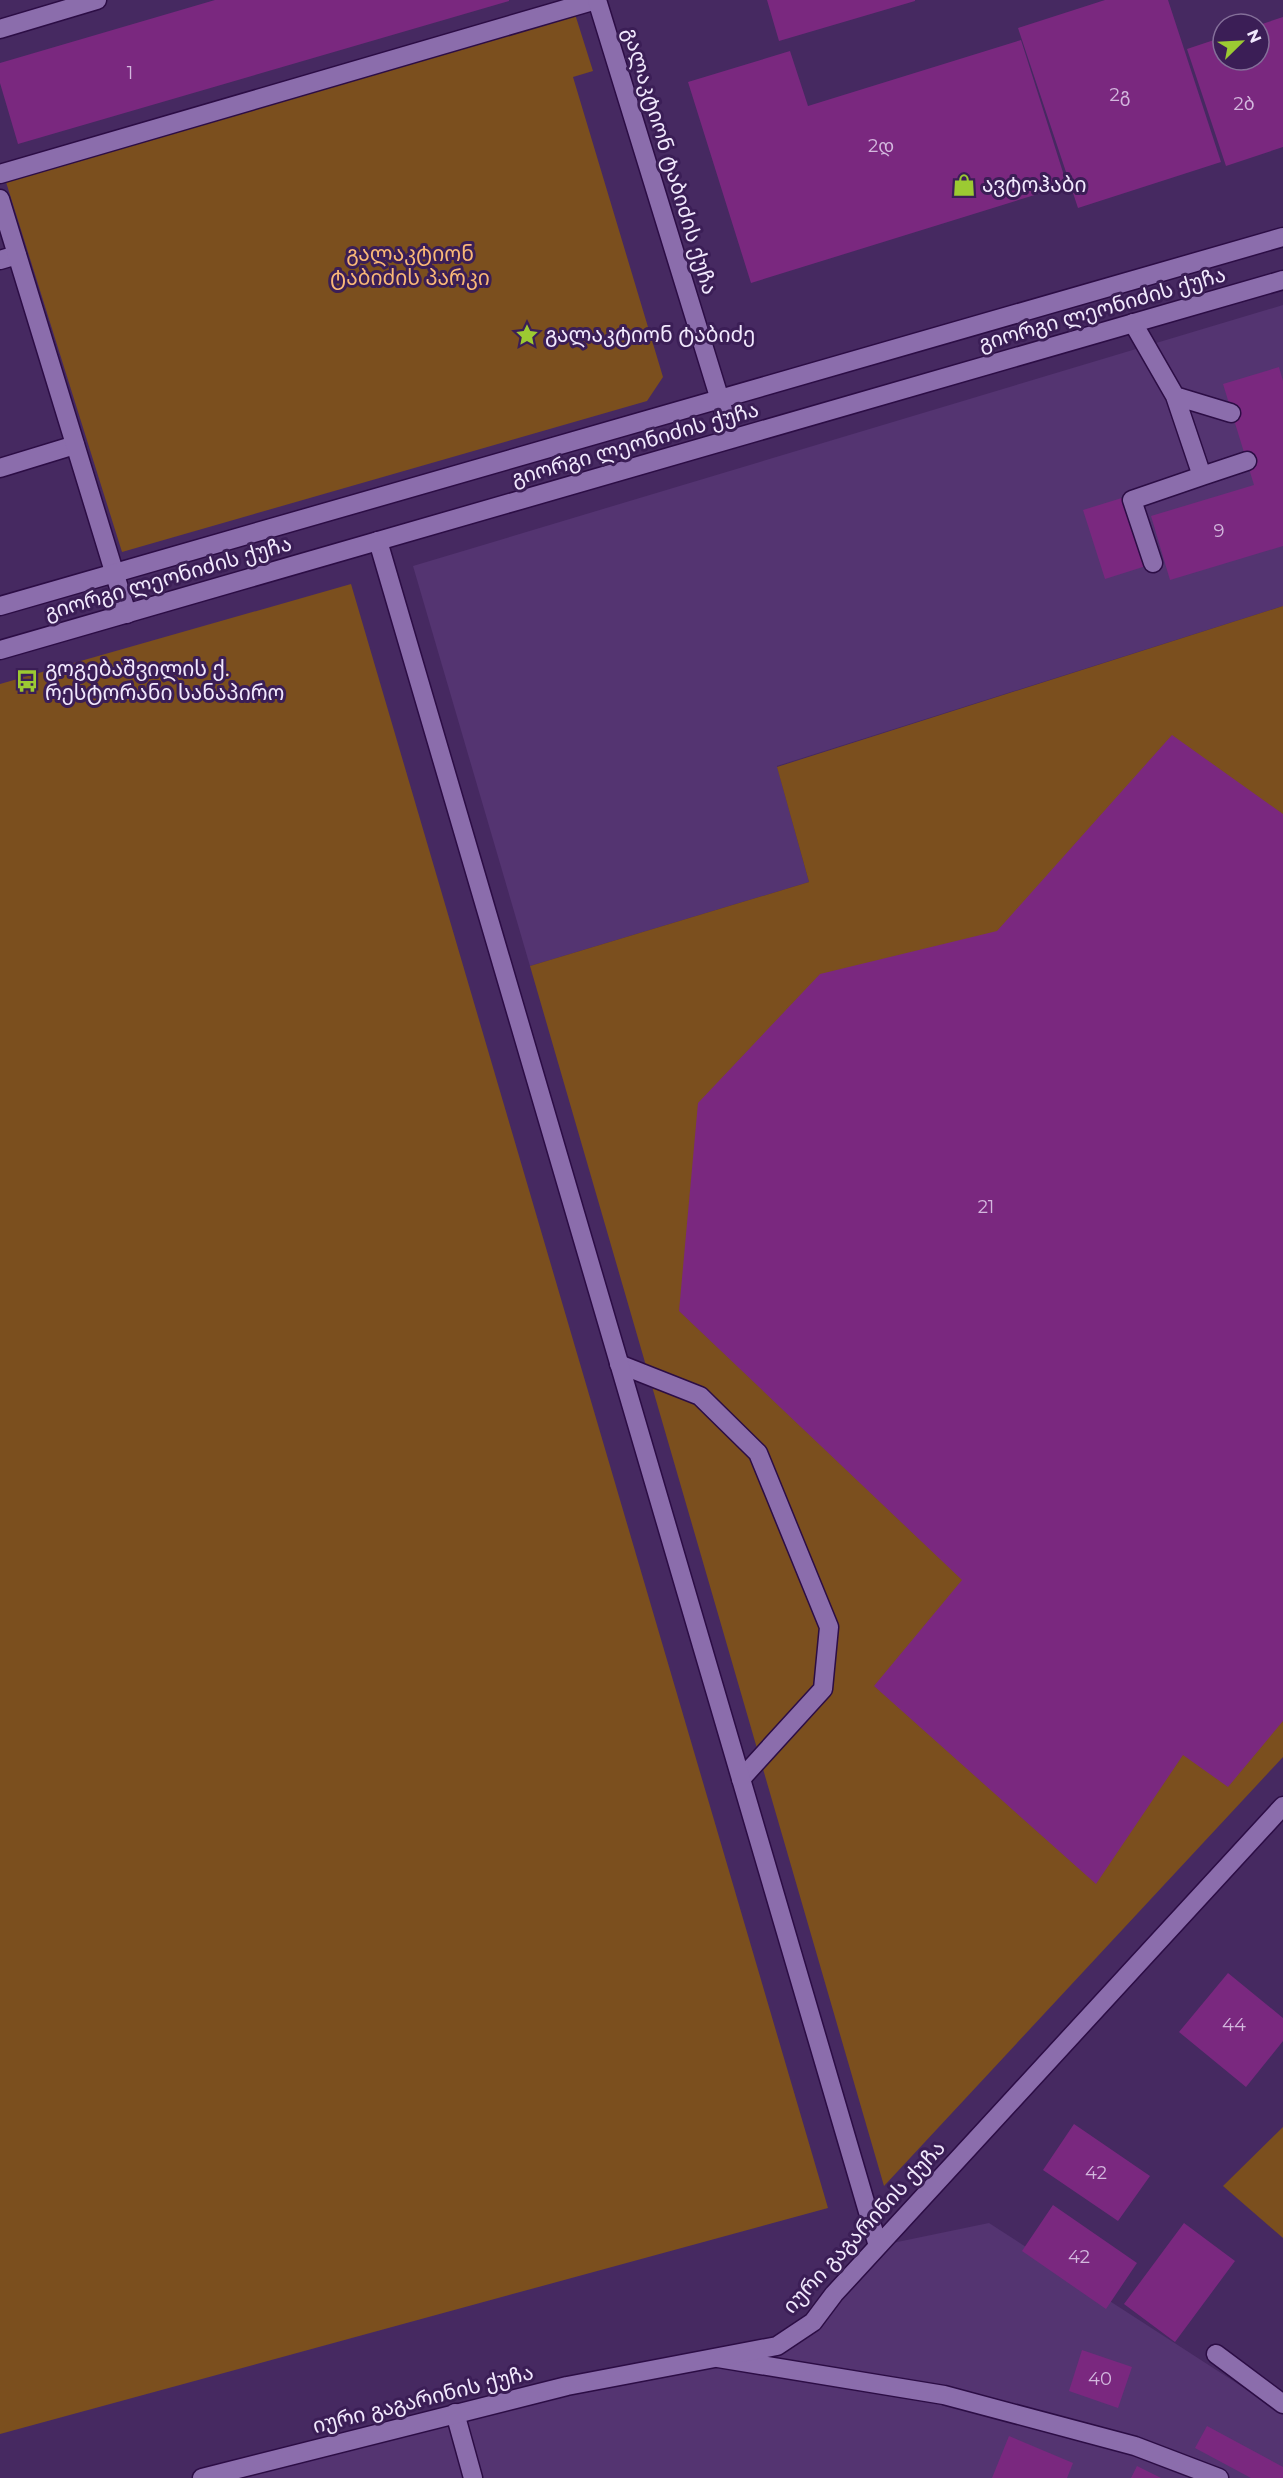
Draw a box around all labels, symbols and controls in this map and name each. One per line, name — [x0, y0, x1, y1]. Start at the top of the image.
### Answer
north arrow — [1211, 12, 1271, 72]
street label: გალაკტიონ ტაბიძის ქუჩა — [617, 24, 723, 298]
text: N — [1243, 26, 1266, 46]
house number: 1 — [127, 62, 133, 84]
house number: 2გ — [1110, 84, 1130, 106]
house number: 2ბ — [1233, 93, 1255, 115]
house number: 2დ — [868, 135, 894, 157]
shop icon: ავტოჰაბი — [951, 172, 977, 198]
place label: ავტოჰაბი — [982, 172, 1087, 197]
park label: გალაკტიონ ტაბიძის პარკი — [330, 241, 490, 290]
street label: გიორგი ლეონიძის ქუჩა — [975, 261, 1229, 357]
place icon: გალაკტიონ ტაბიძე — [514, 322, 540, 348]
place label: გალაკტიონ ტაბიძე — [545, 322, 755, 348]
street label: გიორგი ლეონიძის ქუჩა — [508, 396, 762, 492]
house number: 9 — [1214, 520, 1225, 542]
street label: გიორგი ლეონიძის ქუჩა — [41, 530, 295, 626]
place label: გოგებაშვილის ქ. რესტორანი სანაპირო — [45, 656, 284, 705]
bus stop icon: გოგებაშვილის ქ. რესტორანი სანაპირო — [14, 668, 40, 694]
house number: 21 — [978, 1196, 994, 1218]
house number: 44 — [1222, 2014, 1246, 2036]
street label: იური გაგარინის ქუჩა — [777, 2135, 950, 2318]
house number: 42 — [1085, 2162, 1107, 2184]
house number: 42 — [1068, 2246, 1090, 2268]
street label: იური გაგარინის ქუჩა — [310, 2359, 536, 2438]
house number: 40 — [1088, 2368, 1112, 2390]

